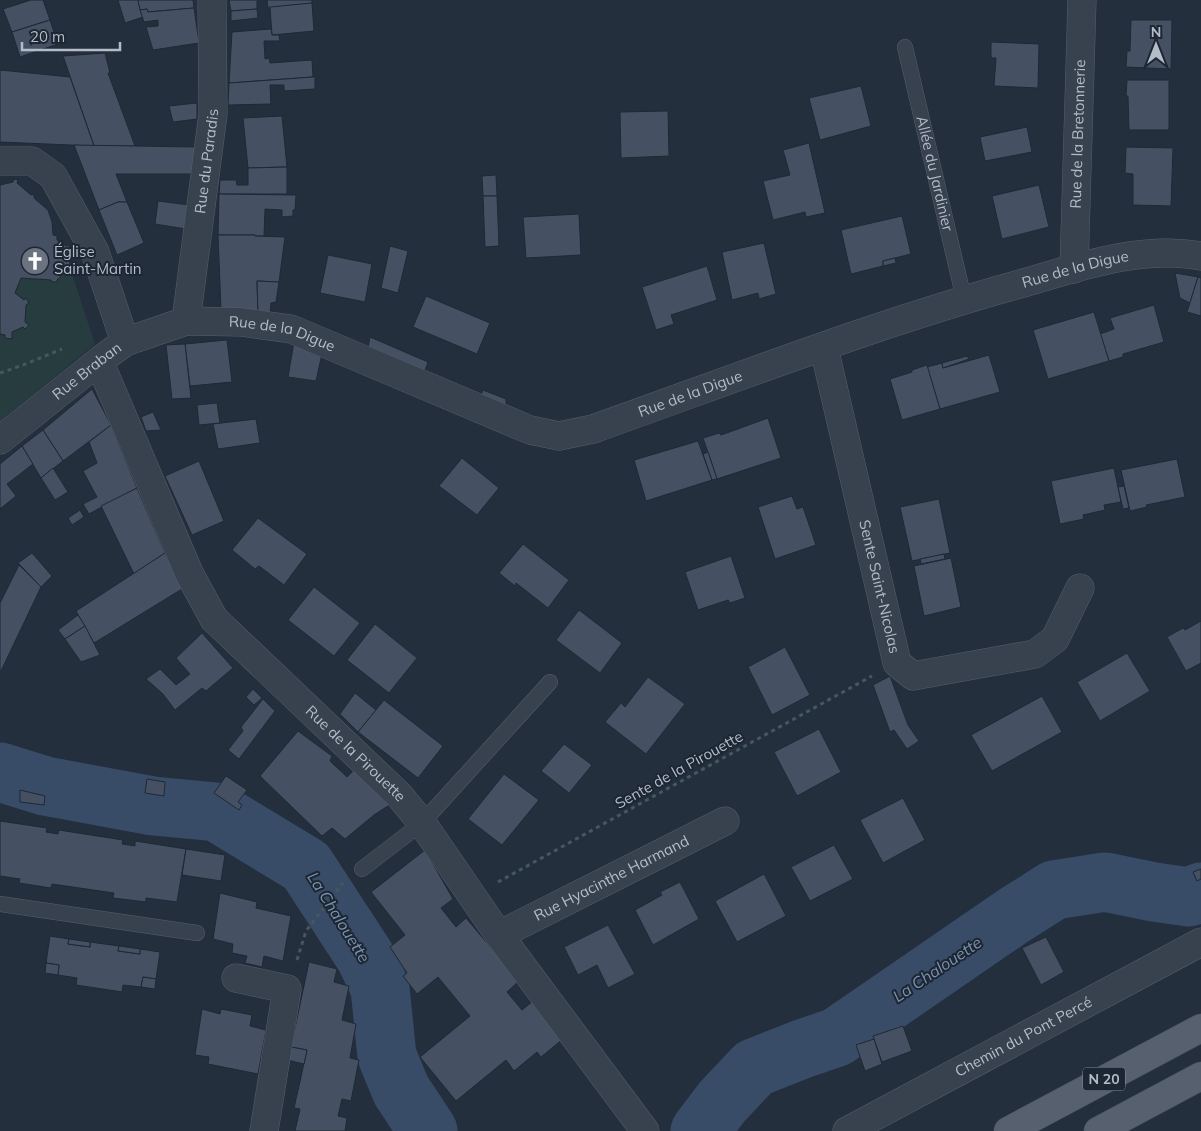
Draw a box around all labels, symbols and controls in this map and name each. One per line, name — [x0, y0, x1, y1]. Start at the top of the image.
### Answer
scale bar — [22, 20, 120, 52]
north arrow — [1131, 20, 1181, 70]
text: N — [1151, 23, 1161, 41]
text: 20 m — [30, 27, 65, 46]
street label: Rue de la Bretonnerie — [1066, 59, 1089, 209]
street label: Rue du Paradis — [190, 109, 222, 215]
street label: Allée du Jardinier — [912, 114, 958, 234]
place label: Église Saint-Martin — [54, 242, 142, 278]
church icon: Église Saint-Martin — [20, 246, 50, 276]
street label: Rue de la Digue — [1020, 246, 1130, 292]
street label: Rue de la Digue — [229, 312, 338, 356]
street label: Rue Braban — [48, 338, 125, 404]
street label: Rue de la Digue — [635, 366, 745, 421]
street label: Sente Saint-Nicolas — [855, 518, 904, 655]
street label: Rue de la Pirouette — [302, 701, 410, 805]
street label: Sente de la Pirouette — [611, 726, 746, 813]
street label: Rue Hyacinthe Harmand — [530, 831, 692, 925]
water label: La Chalouette — [303, 868, 375, 966]
water label: La Chalouette — [889, 932, 985, 1006]
street label: Chemin du Pont Percé — [951, 992, 1095, 1081]
road number: N 20 — [1083, 1068, 1125, 1090]

